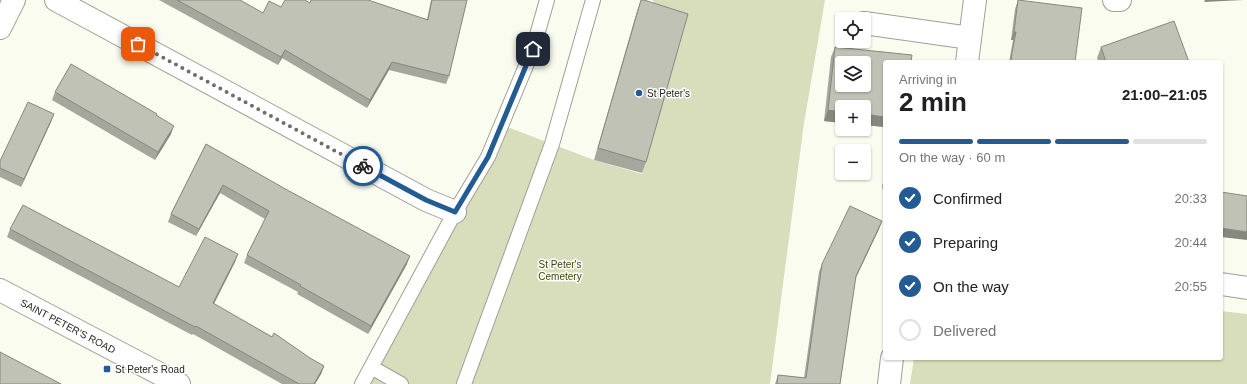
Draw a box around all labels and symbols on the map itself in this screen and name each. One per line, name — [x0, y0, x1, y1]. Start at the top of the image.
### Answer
pin — [121, 27, 155, 61]
pin — [516, 32, 550, 66]
marker: St Peter's — [634, 88, 644, 98]
place label: St Peter's — [647, 88, 690, 99]
courier — [343, 146, 383, 186]
park label: St Peter's Cemetery — [538, 259, 582, 282]
street label: SAINT PETER'S ROAD — [19, 296, 118, 355]
marker: St Peter's Road — [102, 364, 112, 374]
place label: St Peter's Road — [115, 364, 185, 375]

